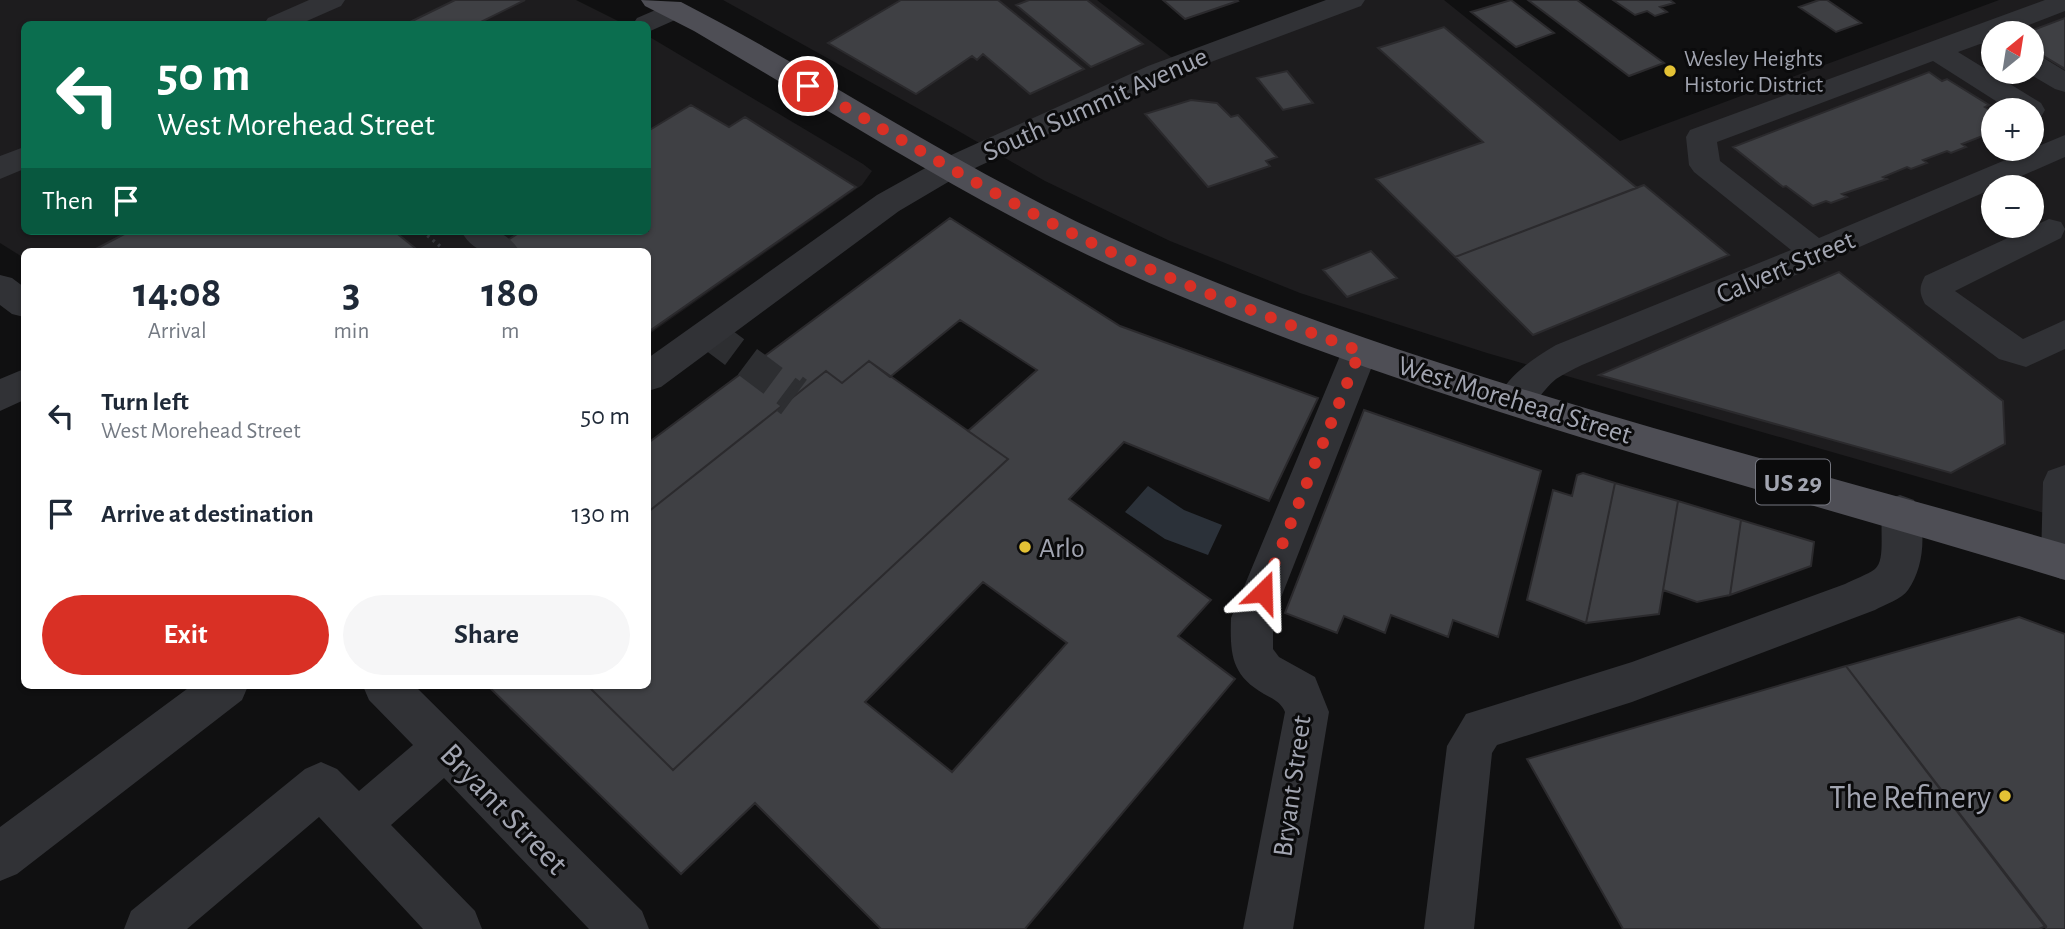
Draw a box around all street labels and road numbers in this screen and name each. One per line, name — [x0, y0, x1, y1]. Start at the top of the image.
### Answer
street label: South Summit Avenue — [979, 43, 1212, 167]
street label: Calvert Street — [1713, 226, 1859, 309]
street label: West Morehead Street — [1394, 352, 1635, 450]
road number: US 29 — [1756, 460, 1830, 504]
street label: Bryant Street — [1269, 714, 1317, 859]
street label: Bryant Street — [433, 738, 574, 882]

